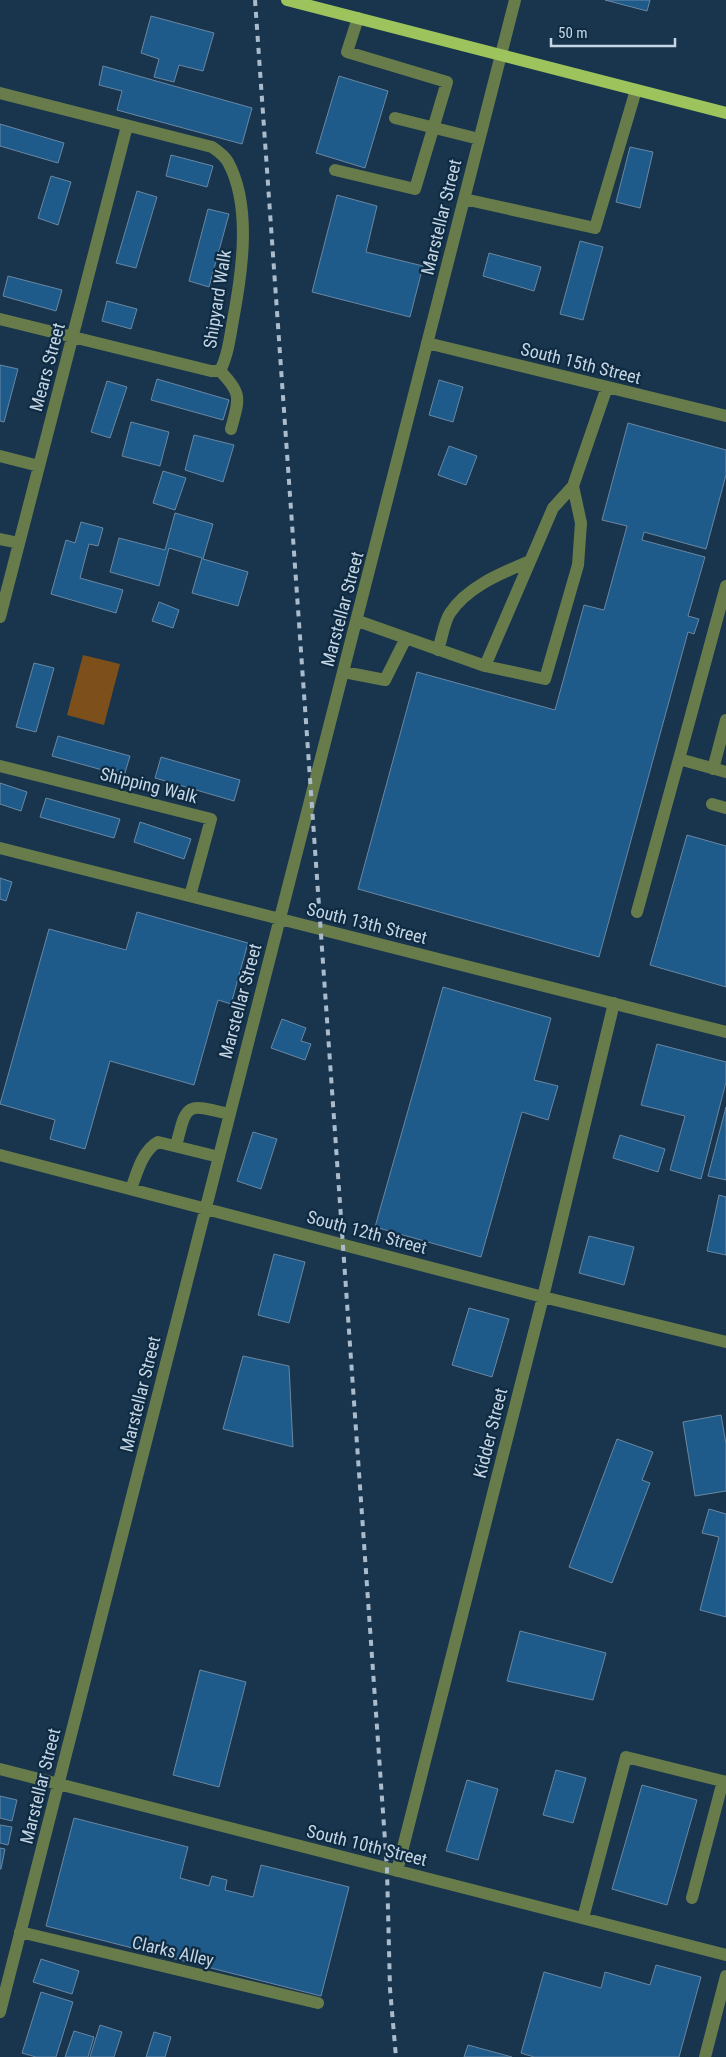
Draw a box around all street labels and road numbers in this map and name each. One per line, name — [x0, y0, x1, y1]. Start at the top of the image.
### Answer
street label: Marstellar Street — [416, 157, 466, 277]
street label: Shipyard Walk — [199, 248, 235, 350]
street label: Mears Street — [25, 320, 69, 414]
street label: South 15th Street — [519, 338, 643, 388]
street label: Marstellar Street — [317, 549, 367, 669]
street label: Shipping Walk — [98, 763, 200, 807]
street label: South 13th Street — [305, 898, 429, 948]
street label: Marstellar Street — [215, 941, 265, 1061]
street label: South 12th Street — [305, 1206, 429, 1258]
street label: Marstellar Street — [115, 1334, 165, 1454]
street label: Kidder Street — [469, 1386, 511, 1480]
street label: Marstellar Street — [15, 1726, 65, 1846]
street label: South 10th Street — [305, 1820, 429, 1870]
street label: Clarks Alley — [130, 1931, 216, 1971]

